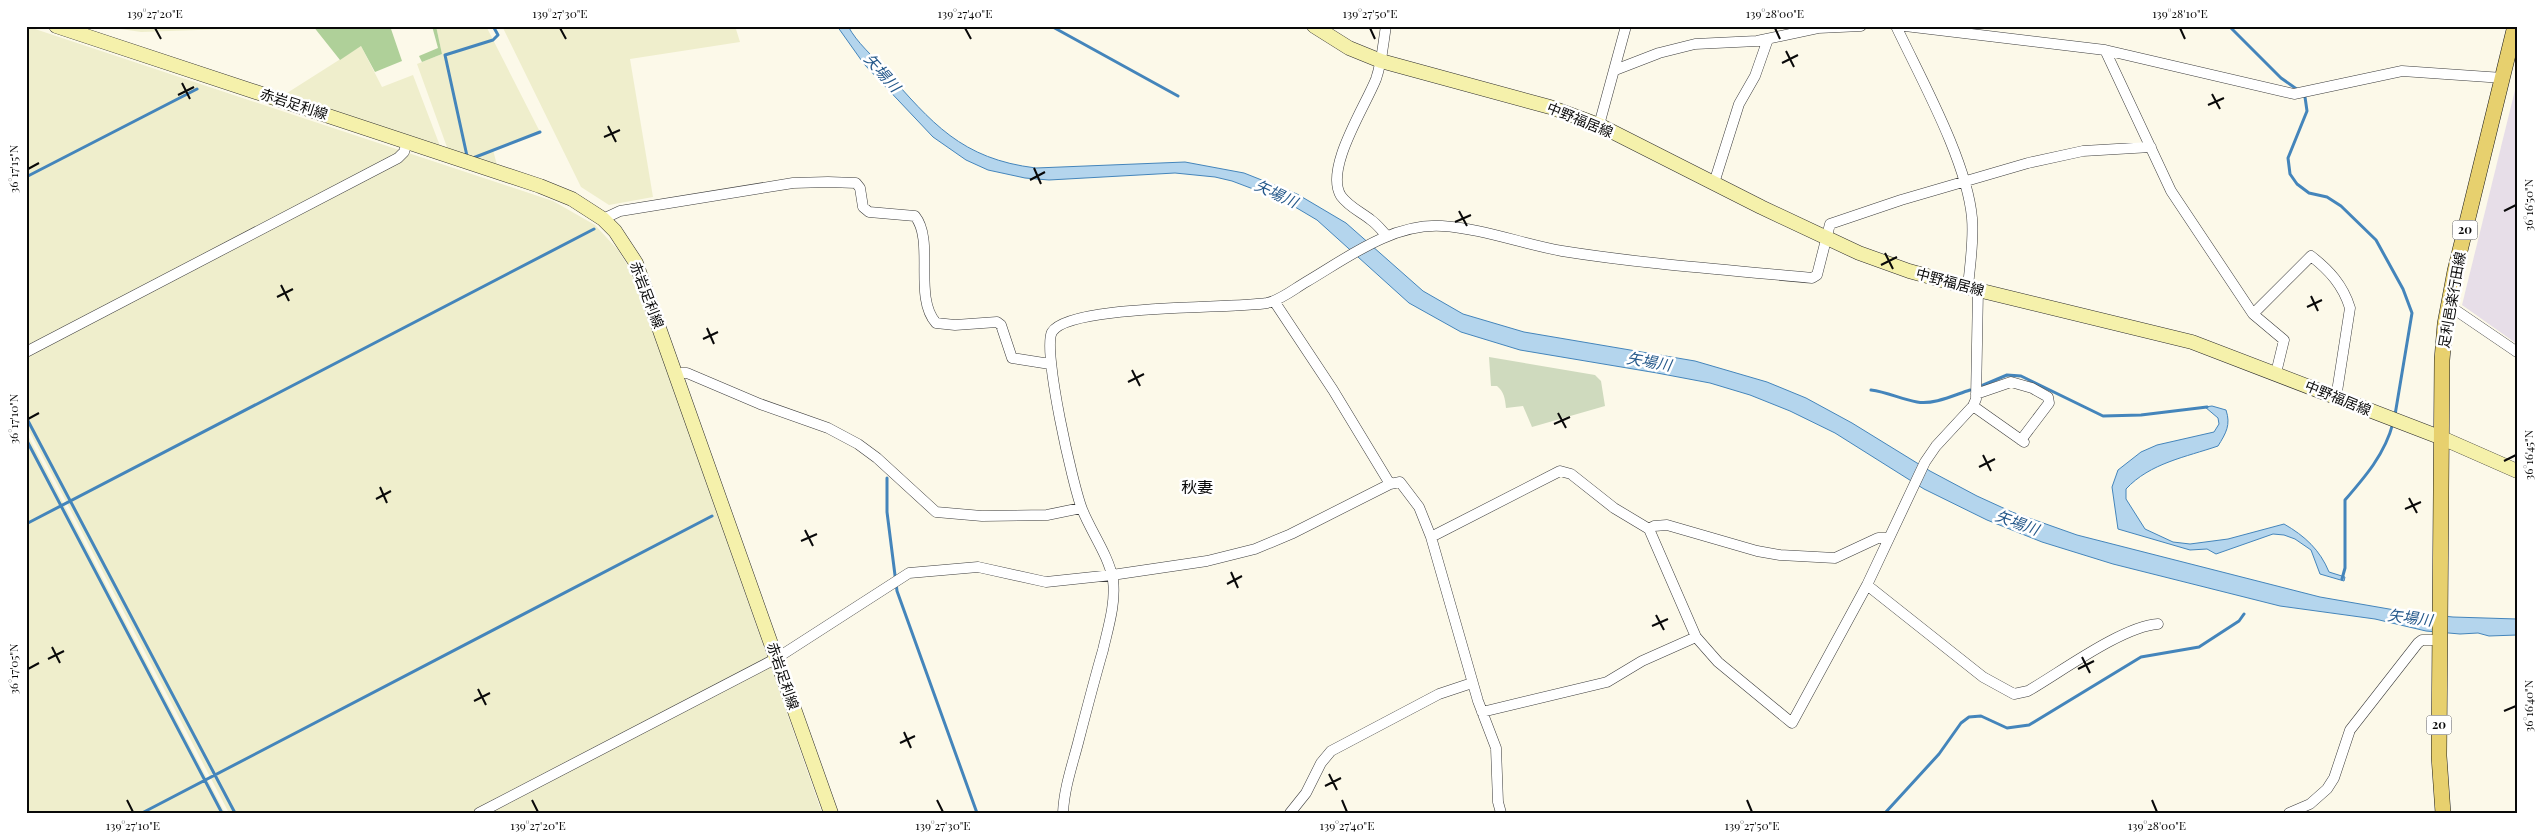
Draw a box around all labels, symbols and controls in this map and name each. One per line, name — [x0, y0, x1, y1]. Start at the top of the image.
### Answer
text: 139°27'20"E — [127, 5, 183, 21]
text: 139°27'30"E — [532, 5, 588, 21]
text: 139°27'40"E — [938, 5, 992, 21]
text: 139°27'50"E — [1343, 5, 1397, 21]
text: 139°28'00"E — [1746, 5, 1804, 21]
text: 139°28'10"E — [2152, 5, 2208, 21]
water label: 矢場川 — [860, 49, 907, 97]
street label: 赤岩足利線 — [258, 84, 330, 123]
street label: 中野福居線 — [1544, 98, 1616, 141]
text: 36°17'15"N — [5, 144, 21, 193]
water label: 矢場川 — [1252, 175, 1303, 213]
text: 36°16'50"N — [2520, 178, 2536, 231]
road number: 20 — [2452, 220, 2478, 240]
street label: 足利邑楽行田線 — [2434, 250, 2469, 350]
street label: 赤岩足利線 — [626, 259, 669, 331]
street label: 中野福居線 — [1914, 263, 1986, 300]
water label: 矢場川 — [1625, 347, 1675, 375]
street label: 中野福居線 — [2302, 376, 2374, 419]
text: 36°17'10"N — [5, 393, 21, 444]
text: 36°16'45"N — [2520, 429, 2536, 480]
district label: 秋妻 — [1181, 476, 1213, 497]
water label: 矢場川 — [1993, 505, 2044, 540]
water label: 矢場川 — [2387, 604, 2436, 630]
street label: 赤岩足利線 — [763, 640, 804, 712]
text: 36°17'05"N — [5, 643, 21, 695]
text: 36°16'40"N — [2520, 679, 2536, 732]
road number: 20 — [2426, 716, 2452, 734]
text: 139°27'10"E — [106, 817, 160, 833]
text: 139°27'20"E — [510, 817, 566, 833]
text: 139°27'30"E — [915, 817, 971, 833]
text: 139°27'40"E — [1320, 817, 1374, 833]
text: 139°27'50"E — [1725, 817, 1779, 833]
text: 139°28'00"E — [2128, 817, 2186, 833]

